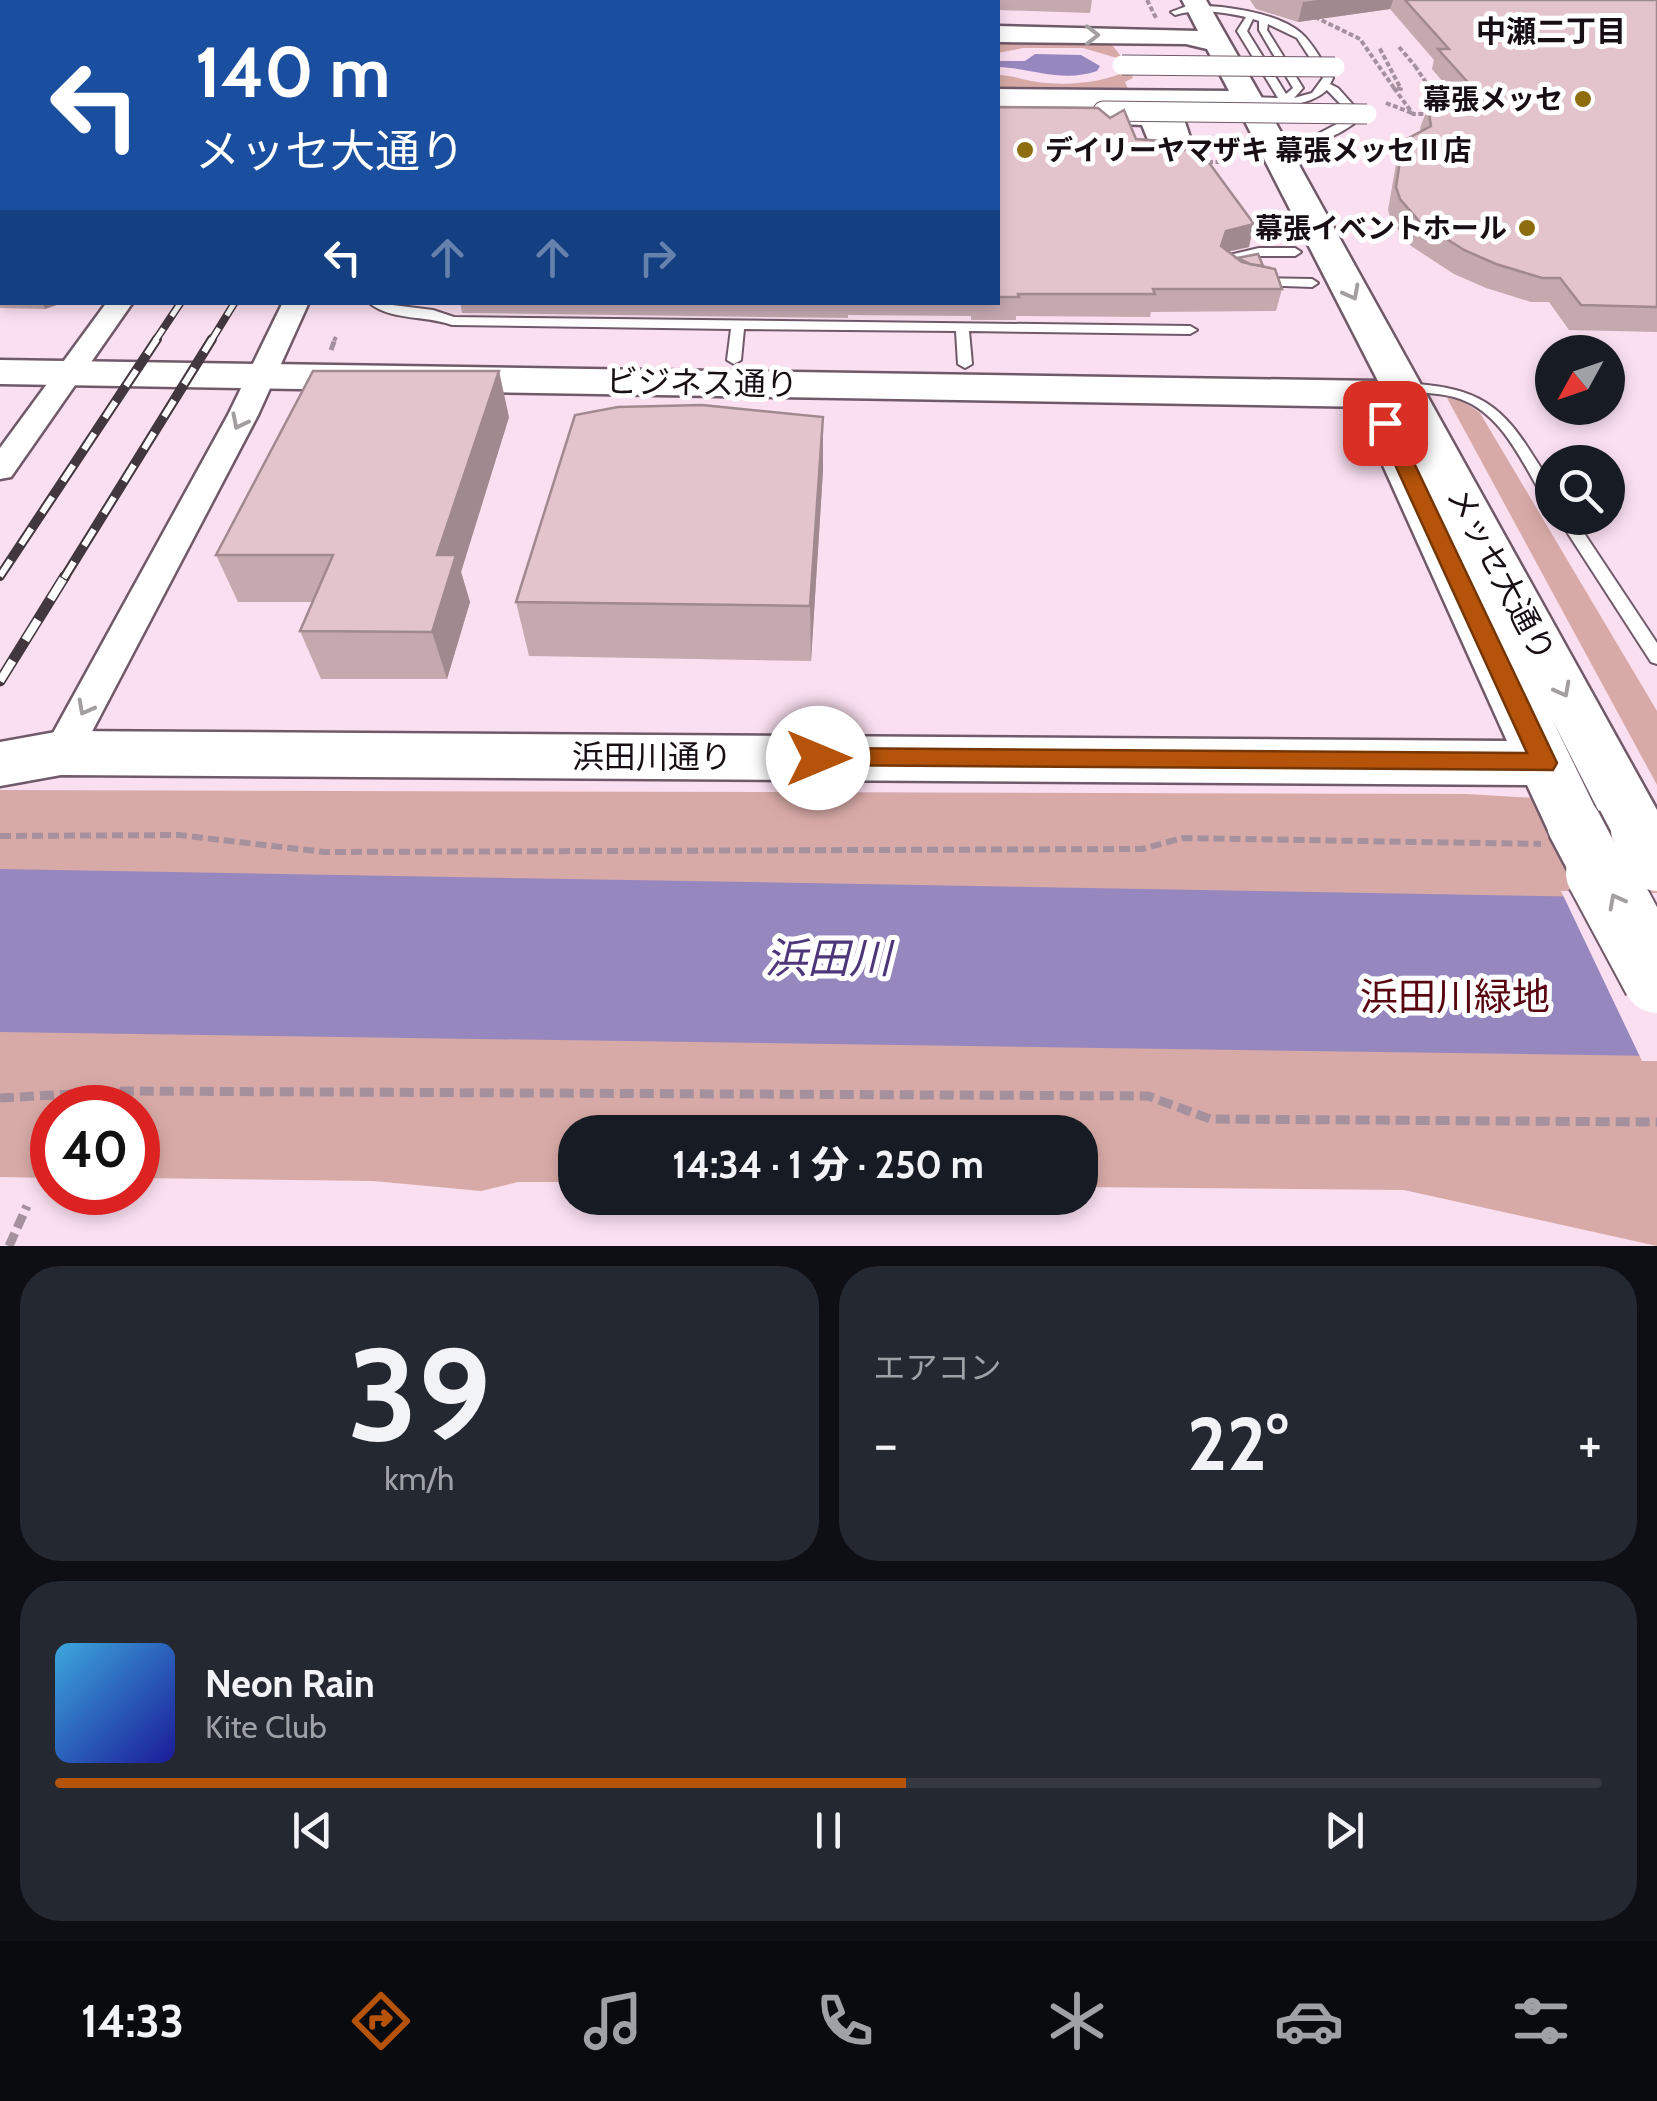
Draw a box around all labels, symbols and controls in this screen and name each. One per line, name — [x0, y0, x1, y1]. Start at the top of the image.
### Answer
district label: 中瀬二丁目 — [1476, 13, 1626, 50]
one-way arrow — [1086, 24, 1101, 46]
text: 140 m — [195, 29, 390, 115]
icon: left — [30, 40, 160, 170]
place label: 幕張メッセ — [1423, 82, 1563, 116]
marker: 幕張メッセ — [1572, 88, 1594, 110]
text: メッセ大通り — [195, 124, 465, 178]
place label: デイリーヤマザキ 幕張メッセⅡ店 — [1045, 133, 1471, 167]
marker: デイリーヤマザキ 幕張メッセⅡ店 — [1014, 139, 1036, 161]
place label: 幕張イベントホール — [1255, 211, 1507, 245]
marker: 幕張イベントホール — [1516, 217, 1538, 239]
icon: left — [315, 230, 370, 285]
icon: ahead — [420, 230, 475, 285]
icon: ahead — [525, 230, 580, 285]
icon: right — [630, 230, 685, 285]
one-way arrow — [1339, 283, 1359, 301]
north arrow — [1535, 335, 1625, 425]
map controls — [1535, 335, 1625, 535]
street label: ビジネス通り — [606, 361, 798, 404]
pin — [1343, 381, 1428, 466]
icon: arrive — [1358, 396, 1413, 451]
one-way arrow — [231, 412, 251, 430]
button: search — [1535, 445, 1625, 535]
street label: メッセ大通り — [1439, 480, 1564, 668]
one-way arrow — [1551, 679, 1570, 697]
one-way arrow — [78, 698, 97, 716]
position arrow — [766, 706, 870, 810]
street label: 浜田川通り — [572, 737, 732, 776]
one-way arrow — [1608, 894, 1628, 912]
water label: 浜田川 — [765, 932, 895, 984]
park label: 浜田川緑地 — [1360, 973, 1550, 1020]
speed limit sign: 40 — [30, 1085, 160, 1215]
text: 14:34 · 1 分 · 250 m — [672, 1141, 984, 1188]
text: 39 — [348, 1315, 491, 1473]
text: エアコン — [874, 1348, 1002, 1387]
text: 22° — [1187, 1398, 1288, 1489]
text: − — [874, 1410, 898, 1477]
text: + — [1578, 1410, 1602, 1477]
text: km/h — [384, 1459, 454, 1498]
text: Neon Rain — [205, 1660, 375, 1707]
text: Kite Club — [205, 1707, 327, 1746]
icon: previous — [285, 1803, 340, 1858]
icon: pause — [801, 1803, 856, 1858]
icon: next — [1317, 1803, 1372, 1858]
icon: directions — [346, 1986, 416, 2056]
icon: music — [578, 1986, 648, 2056]
icon: phone — [810, 1986, 880, 2056]
icon: climate — [1042, 1986, 1112, 2056]
icon: car — [1274, 1986, 1344, 2056]
icon: filters — [1506, 1986, 1576, 2056]
text: 14:33 — [81, 1994, 184, 2048]

